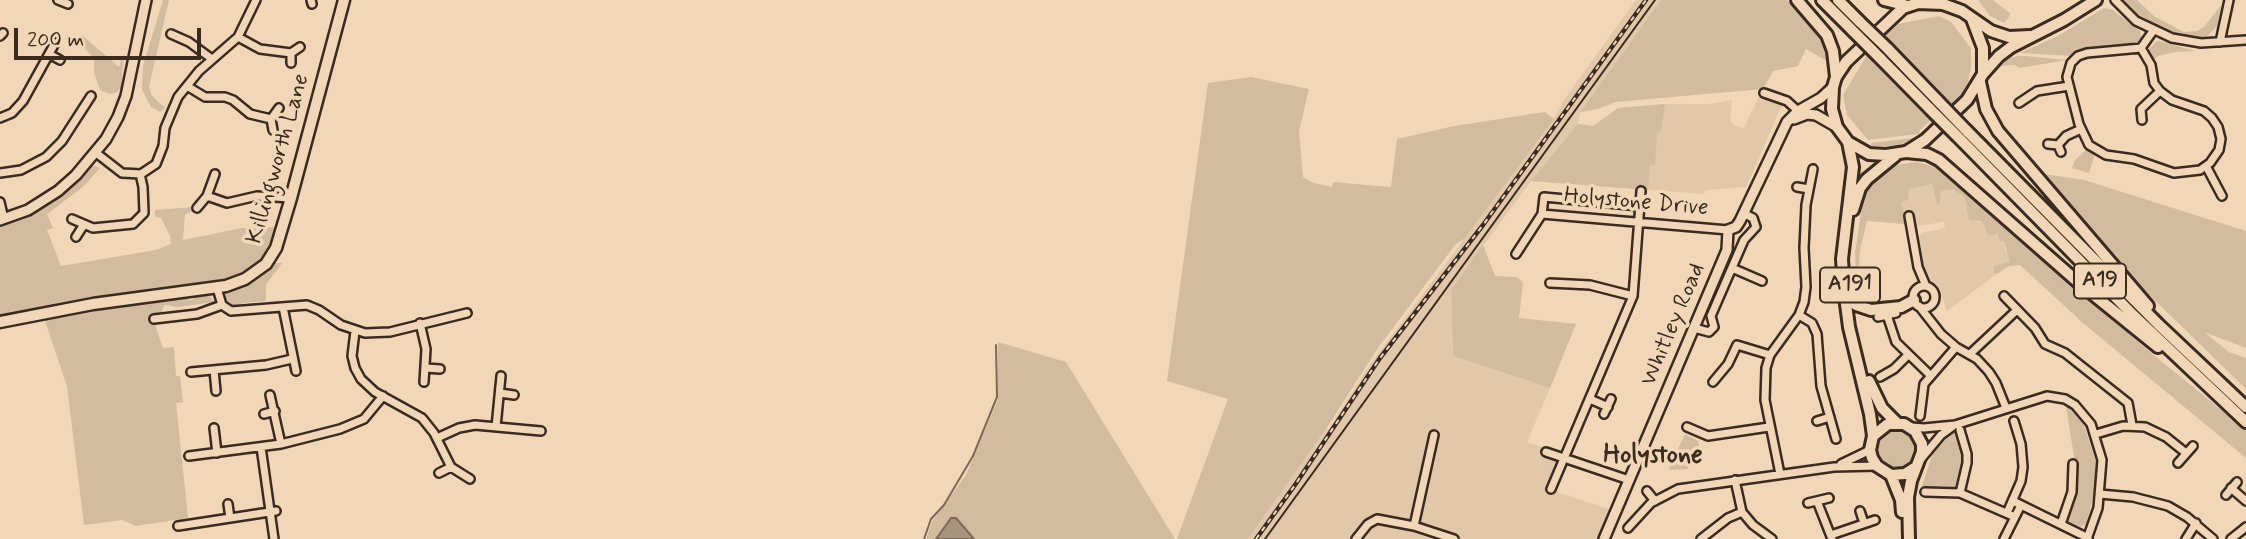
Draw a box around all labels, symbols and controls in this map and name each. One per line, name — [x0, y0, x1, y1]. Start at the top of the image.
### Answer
scale bar — [18, 14, 205, 58]
text: 200 m — [27, 26, 84, 54]
street label: Killingworth Lane — [242, 71, 316, 247]
street label: Holystone Drive — [1563, 183, 1709, 223]
street label: Whitley Road — [1636, 260, 1712, 390]
road number: A19 — [2074, 264, 2126, 298]
road number: A191 — [1820, 268, 1880, 302]
district label: Holystone — [1603, 441, 1703, 473]

